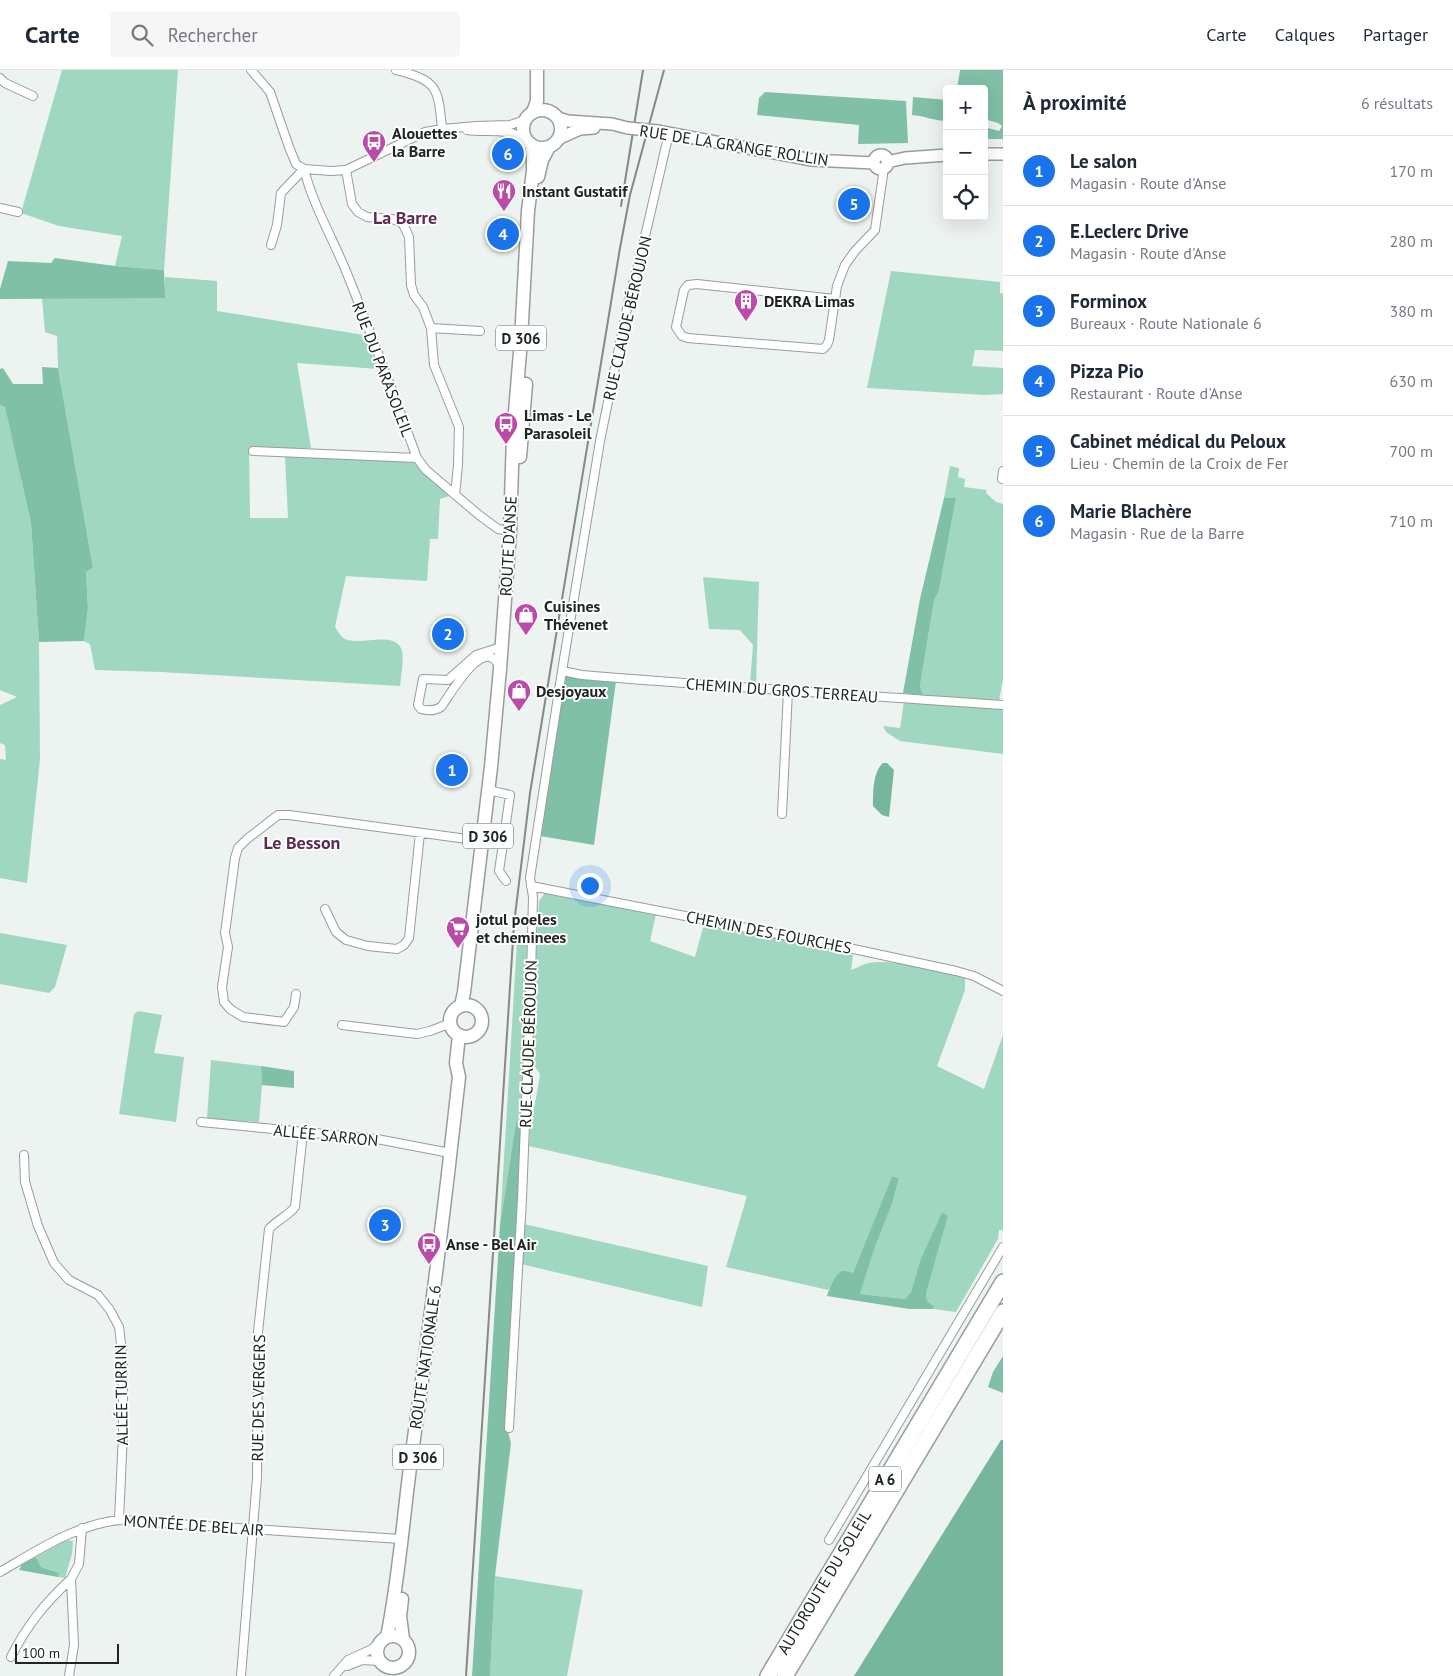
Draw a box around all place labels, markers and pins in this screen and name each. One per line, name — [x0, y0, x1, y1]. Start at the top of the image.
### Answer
place label: Alouettes la Barre — [392, 123, 458, 161]
bus stop icon: Alouettes la Barre — [361, 129, 387, 163]
pin: 6 — [492, 135, 524, 173]
restaurant icon: Instant Gustatif — [491, 178, 517, 212]
place label: Instant Gustatif — [522, 181, 628, 201]
pin: 5 — [838, 185, 870, 223]
pin: 4 — [487, 215, 519, 253]
building icon: DEKRA Limas — [733, 288, 759, 322]
place label: DEKRA Limas — [764, 291, 855, 311]
place label: Limas - Le Parasoleil — [524, 405, 592, 443]
bus stop icon: Limas - Le Parasoleil — [493, 411, 519, 445]
place label: Cuisines Thévenet — [544, 596, 608, 634]
shop icon: Cuisines Thévenet — [513, 602, 539, 636]
pin: 2 — [432, 615, 464, 653]
shop icon: Desjoyaux — [506, 678, 532, 712]
place label: Desjoyaux — [536, 681, 607, 701]
pin: 1 — [436, 751, 468, 789]
place label: jotul poeles et cheminees — [475, 909, 567, 947]
supermarket icon: jotul poeles et cheminees — [445, 915, 471, 949]
pin: 3 — [369, 1206, 401, 1244]
bus stop icon: Anse - Bel Air — [416, 1231, 442, 1265]
place label: Anse - Bel Air — [446, 1234, 537, 1254]

